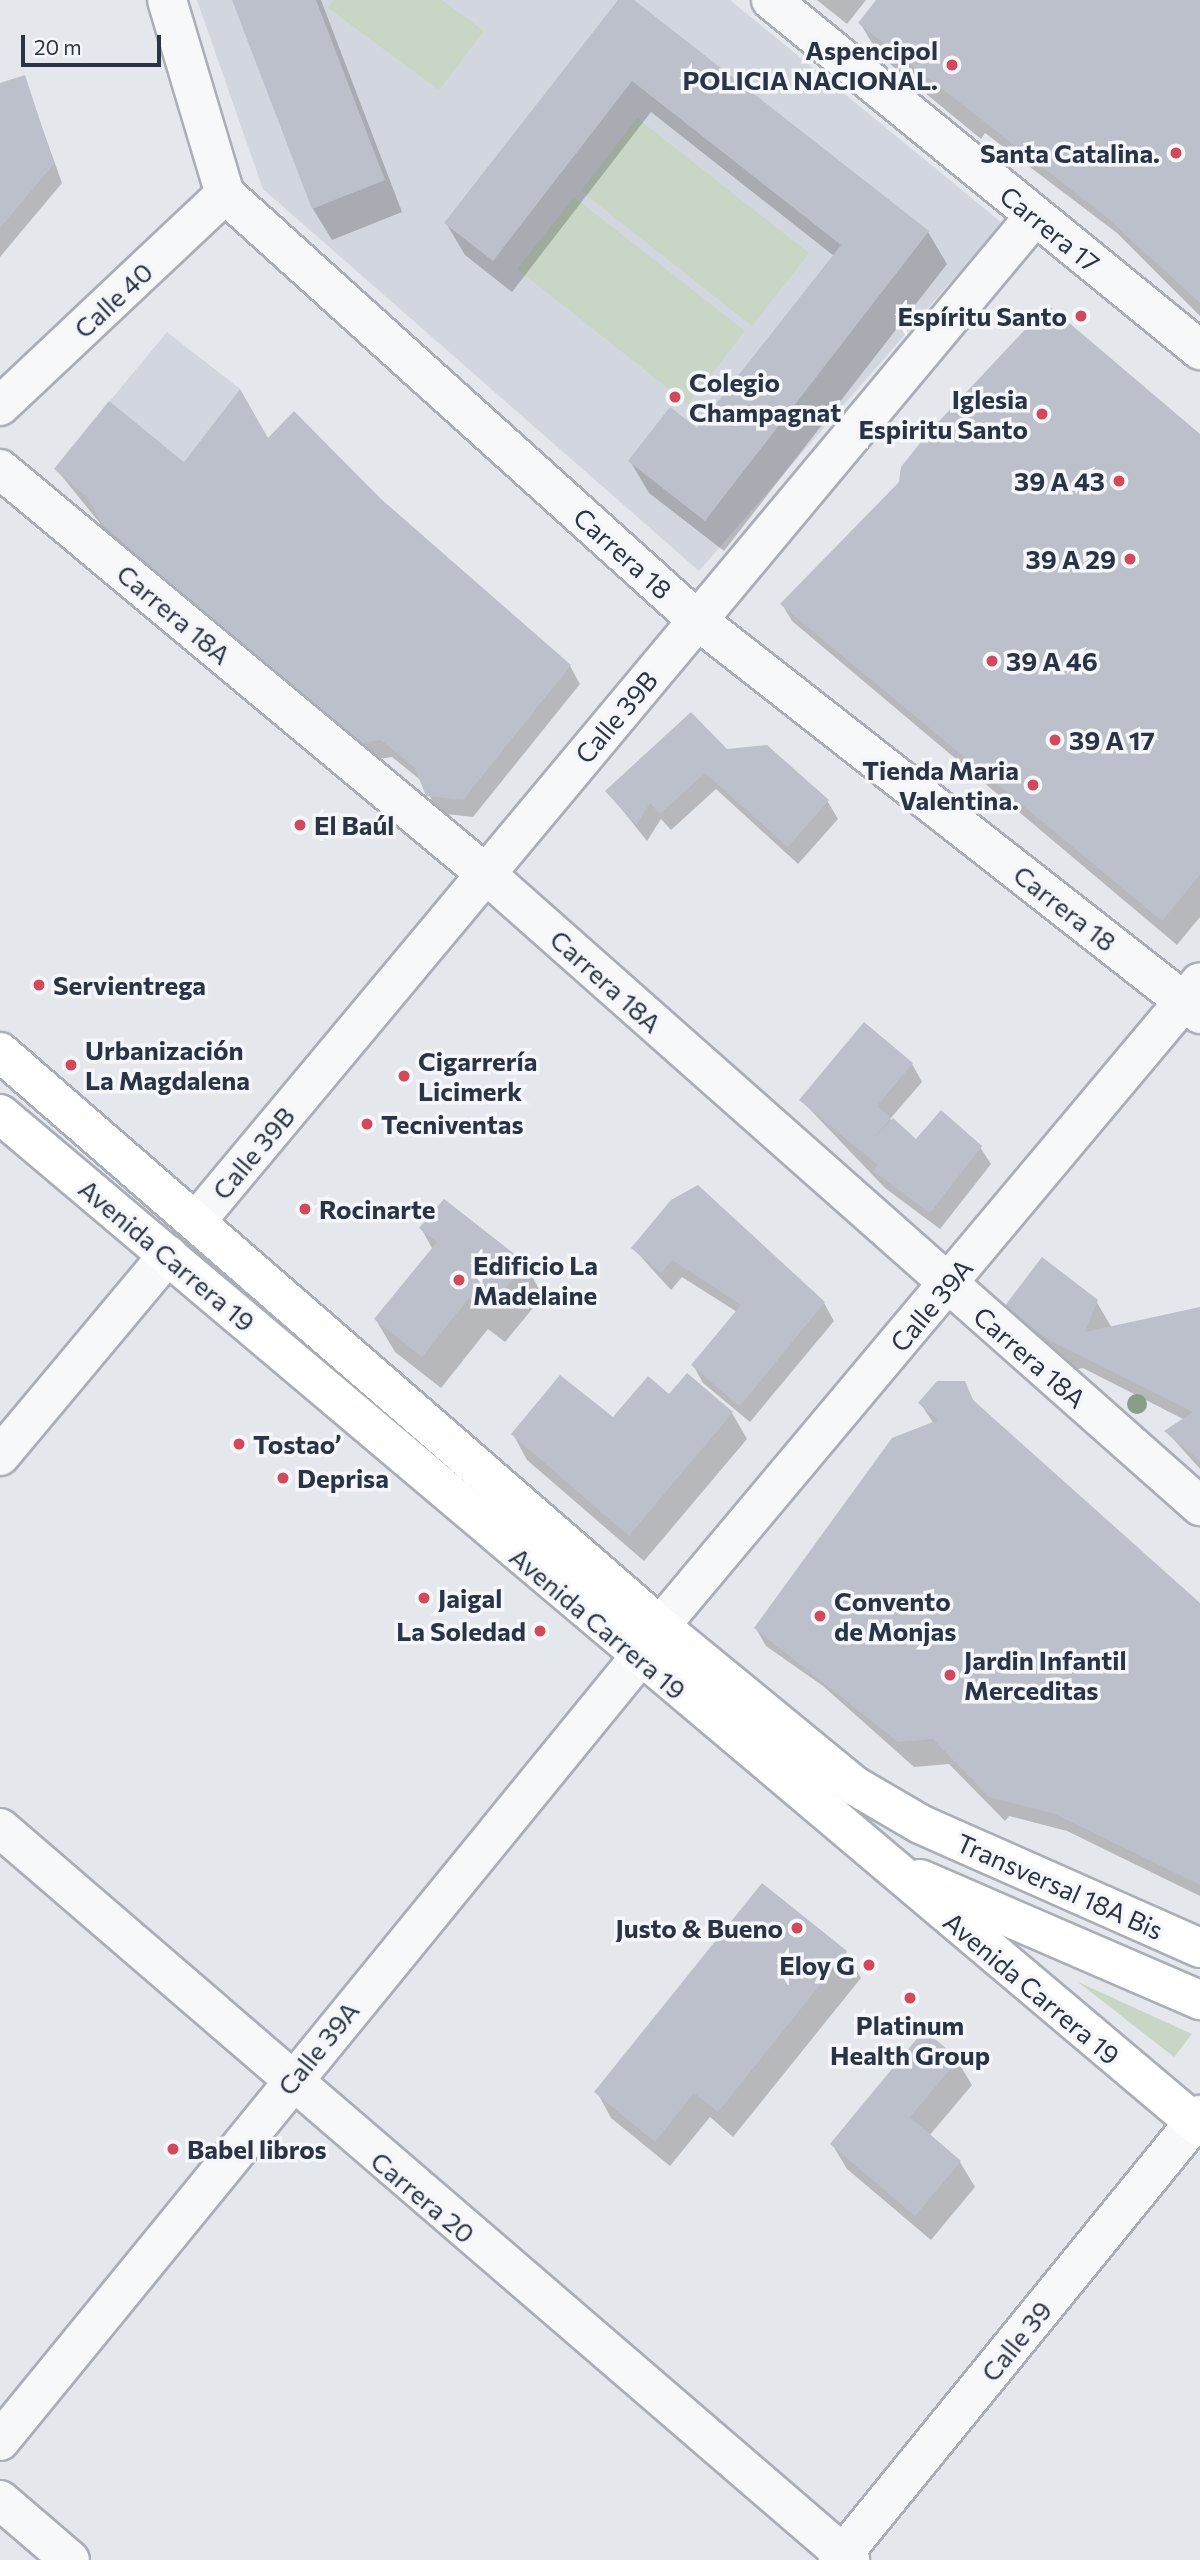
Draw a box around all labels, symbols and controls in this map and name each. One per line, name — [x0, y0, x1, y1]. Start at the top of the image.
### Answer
scale bar — [24, 21, 164, 65]
text: 20 m — [34, 34, 82, 59]
place label: Aspencipol POLICIA NACIONAL. — [682, 34, 938, 96]
marker: Aspencipol POLICIA NACIONAL. — [944, 57, 960, 73]
place label: Santa Catalina. — [980, 137, 1160, 169]
marker: Santa Catalina. — [1166, 143, 1186, 163]
street label: Carrera 17 — [994, 179, 1106, 279]
street label: Calle 40 — [67, 256, 159, 344]
place label: Espíritu Santo — [897, 300, 1067, 332]
marker: Espíritu Santo — [1073, 308, 1089, 324]
place label: Colegio Champagnat — [689, 366, 841, 428]
place label: Iglesia Espiritu Santo — [858, 383, 1028, 444]
marker: Colegio Champagnat — [667, 389, 683, 405]
marker: Iglesia Espiritu Santo — [1034, 406, 1050, 422]
place label: 39 A 43 — [1014, 465, 1105, 497]
marker: 39 A 43 — [1111, 473, 1127, 489]
street label: Carrera 18 — [568, 501, 678, 605]
place label: 39 A 29 — [1026, 543, 1116, 575]
marker: 39 A 29 — [1122, 551, 1138, 567]
street label: Carrera 18A — [111, 558, 237, 670]
place label: 39 A 46 — [1006, 645, 1098, 677]
marker: 39 A 46 — [984, 653, 1000, 669]
street label: Calle 39B — [568, 665, 664, 769]
place label: 39 A 17 — [1069, 724, 1155, 756]
marker: 39 A 17 — [1047, 732, 1063, 748]
place label: Tienda Maria Valentina. — [862, 754, 1019, 816]
marker: Tienda Maria Valentina. — [1025, 777, 1041, 793]
place label: El Baúl — [314, 809, 394, 841]
marker: El Baúl — [292, 817, 308, 833]
street label: Carrera 18 — [1008, 858, 1122, 958]
street label: Carrera 18A — [544, 923, 668, 1039]
place label: Servientrega — [53, 969, 206, 1001]
marker: Servientrega — [31, 977, 47, 993]
place label: Urbanización La Magdalena — [85, 1034, 250, 1096]
place label: Cigarrería Licimerk — [418, 1045, 537, 1106]
marker: Urbanización La Magdalena — [63, 1057, 79, 1073]
marker: Cigarrería Licimerk — [396, 1068, 412, 1084]
street label: Calle 39B — [205, 1101, 301, 1205]
place label: Tecniventas — [381, 1108, 524, 1140]
marker: Tecniventas — [359, 1116, 375, 1132]
street label: Avenida Carrera 19 — [73, 1172, 261, 1338]
place label: Rocinarte — [319, 1193, 435, 1225]
marker: Rocinarte — [297, 1201, 313, 1217]
place label: Edificio La Madelaine — [473, 1249, 598, 1310]
street label: Calle 39A — [883, 1252, 979, 1358]
marker: Edificio La Madelaine — [451, 1272, 467, 1288]
street label: Carrera 18A — [968, 1300, 1092, 1414]
place label: Tostao’ — [253, 1428, 342, 1460]
marker: Tostao’ — [231, 1436, 247, 1452]
place label: Deprisa — [297, 1462, 389, 1494]
marker: Deprisa — [275, 1470, 291, 1486]
street label: Avenida Carrera 19 — [504, 1540, 692, 1706]
place label: Jaigal — [438, 1582, 502, 1614]
place label: Convento de Monjas — [834, 1585, 956, 1646]
marker: Jaigal — [416, 1590, 432, 1606]
marker: Convento de Monjas — [812, 1608, 828, 1624]
place label: La Soledad — [396, 1615, 526, 1647]
marker: La Soledad — [532, 1623, 548, 1639]
place label: Jardin Infantil Merceditas — [964, 1644, 1126, 1706]
marker: Jardin Infantil Merceditas — [942, 1667, 958, 1683]
street label: Transversal 18A Bis — [952, 1826, 1168, 1946]
street label: Avenida Carrera 19 — [938, 1905, 1126, 2071]
place label: Justo & Bueno — [615, 1912, 783, 1944]
marker: Justo & Bueno — [789, 1920, 805, 1936]
place label: Eloy G — [779, 1949, 855, 1981]
marker: Eloy G — [861, 1957, 877, 1973]
marker: Platinum Health Group — [902, 1990, 918, 2006]
street label: Calle 39A — [271, 1995, 365, 2101]
place label: Platinum Health Group — [830, 2009, 990, 2070]
place label: Babel libros — [187, 2133, 327, 2165]
marker: Babel libros — [165, 2141, 181, 2157]
street label: Carrera 20 — [365, 2145, 481, 2249]
street label: Calle 39 — [974, 2295, 1058, 2387]

